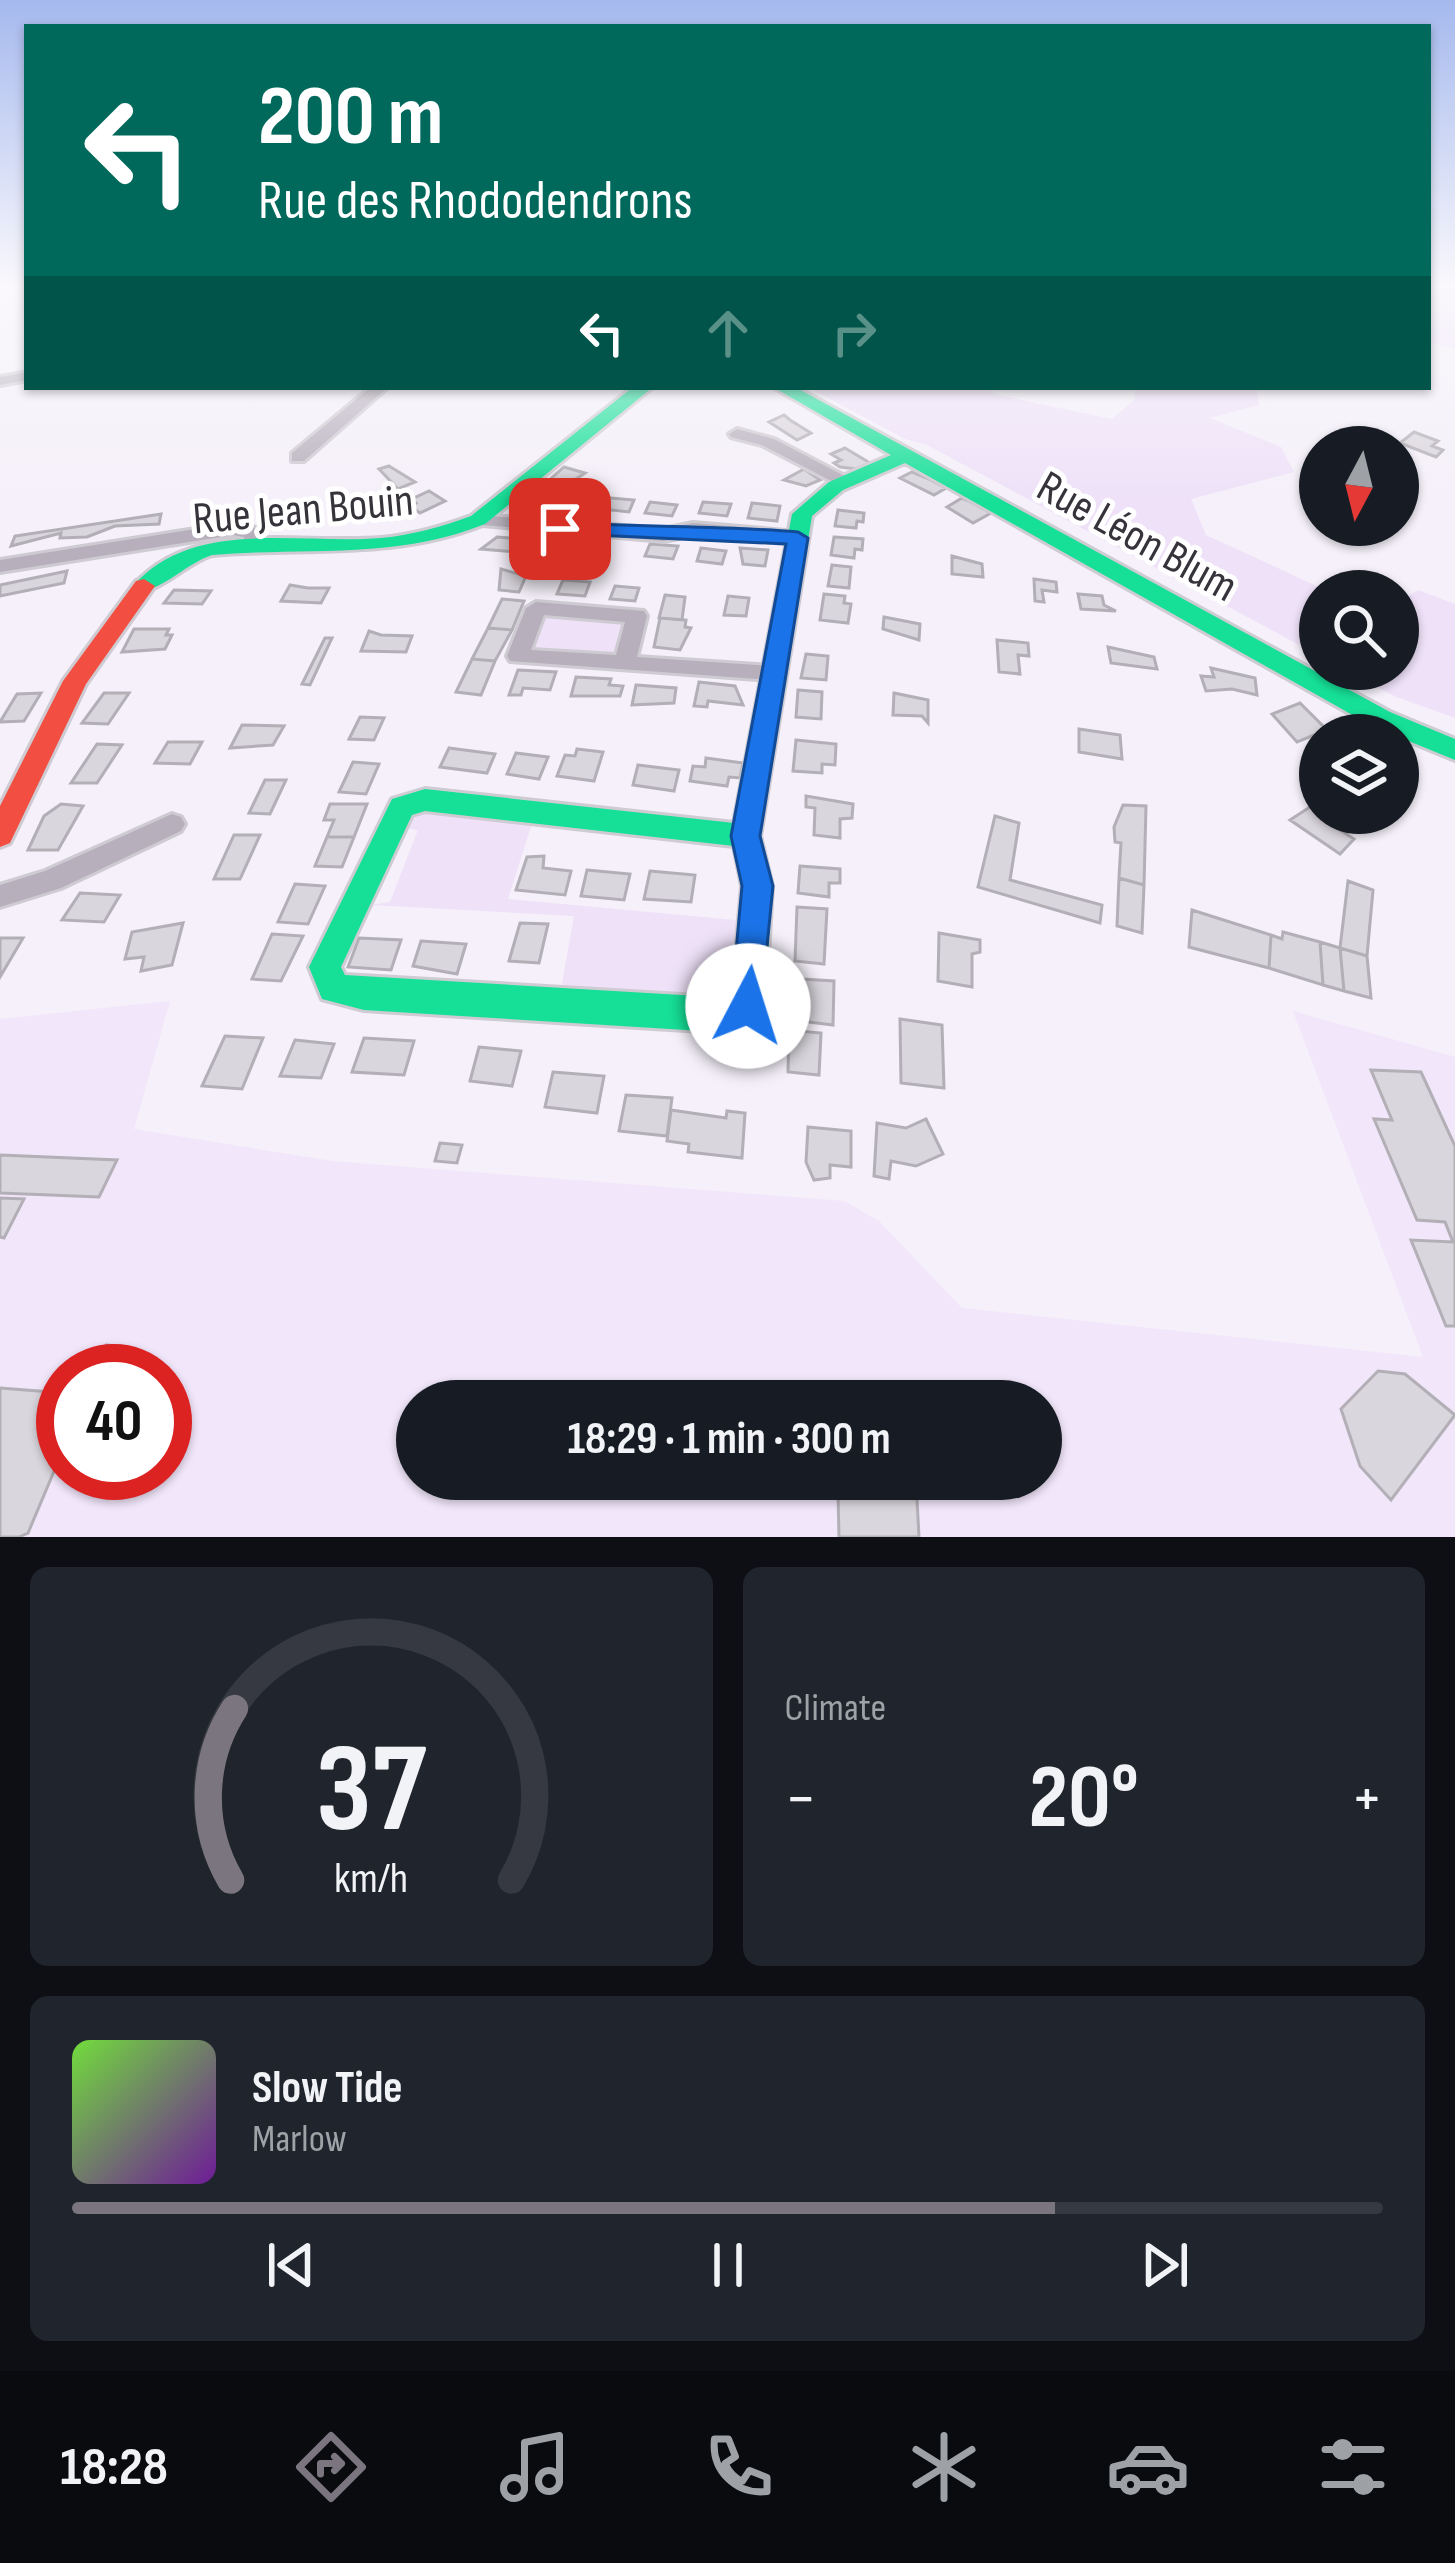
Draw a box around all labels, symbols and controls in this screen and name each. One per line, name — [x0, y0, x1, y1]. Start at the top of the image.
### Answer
text: 200 m — [258, 67, 444, 168]
icon: left — [60, 72, 216, 228]
text: Rue des Rhododendrons — [258, 169, 693, 234]
icon: left — [569, 300, 635, 366]
icon: ahead — [695, 300, 761, 366]
icon: right — [821, 300, 887, 366]
north arrow — [1299, 426, 1419, 546]
map controls — [1299, 426, 1419, 834]
street label: Rue Léon Blum — [1027, 460, 1246, 615]
street label: Rue Jean Bouin — [191, 473, 416, 548]
pin — [509, 478, 611, 580]
icon: arrive — [527, 496, 593, 562]
button: search — [1299, 570, 1419, 690]
button: layers — [1299, 714, 1419, 834]
position arrow — [685, 943, 811, 1069]
speed limit sign: 40 — [36, 1344, 192, 1500]
text: 18:29 · 1 min · 300 m — [567, 1412, 891, 1467]
text: Climate — [785, 1685, 886, 1732]
text: 37 — [316, 1717, 427, 1866]
text: 20° — [1029, 1745, 1139, 1853]
text: − — [785, 1760, 817, 1839]
text: + — [1351, 1760, 1383, 1839]
text: km/h — [334, 1852, 408, 1904]
text: Slow Tide — [252, 2061, 403, 2116]
text: Marlow — [252, 2116, 347, 2163]
icon: previous — [258, 2232, 324, 2298]
icon: pause — [695, 2232, 761, 2298]
icon: next — [1132, 2232, 1198, 2298]
icon: directions — [289, 2425, 373, 2509]
icon: music — [493, 2425, 577, 2509]
icon: phone — [697, 2425, 781, 2509]
icon: climate — [902, 2425, 986, 2509]
icon: car — [1106, 2425, 1190, 2509]
icon: filters — [1311, 2425, 1395, 2509]
text: 18:28 — [60, 2435, 168, 2500]

